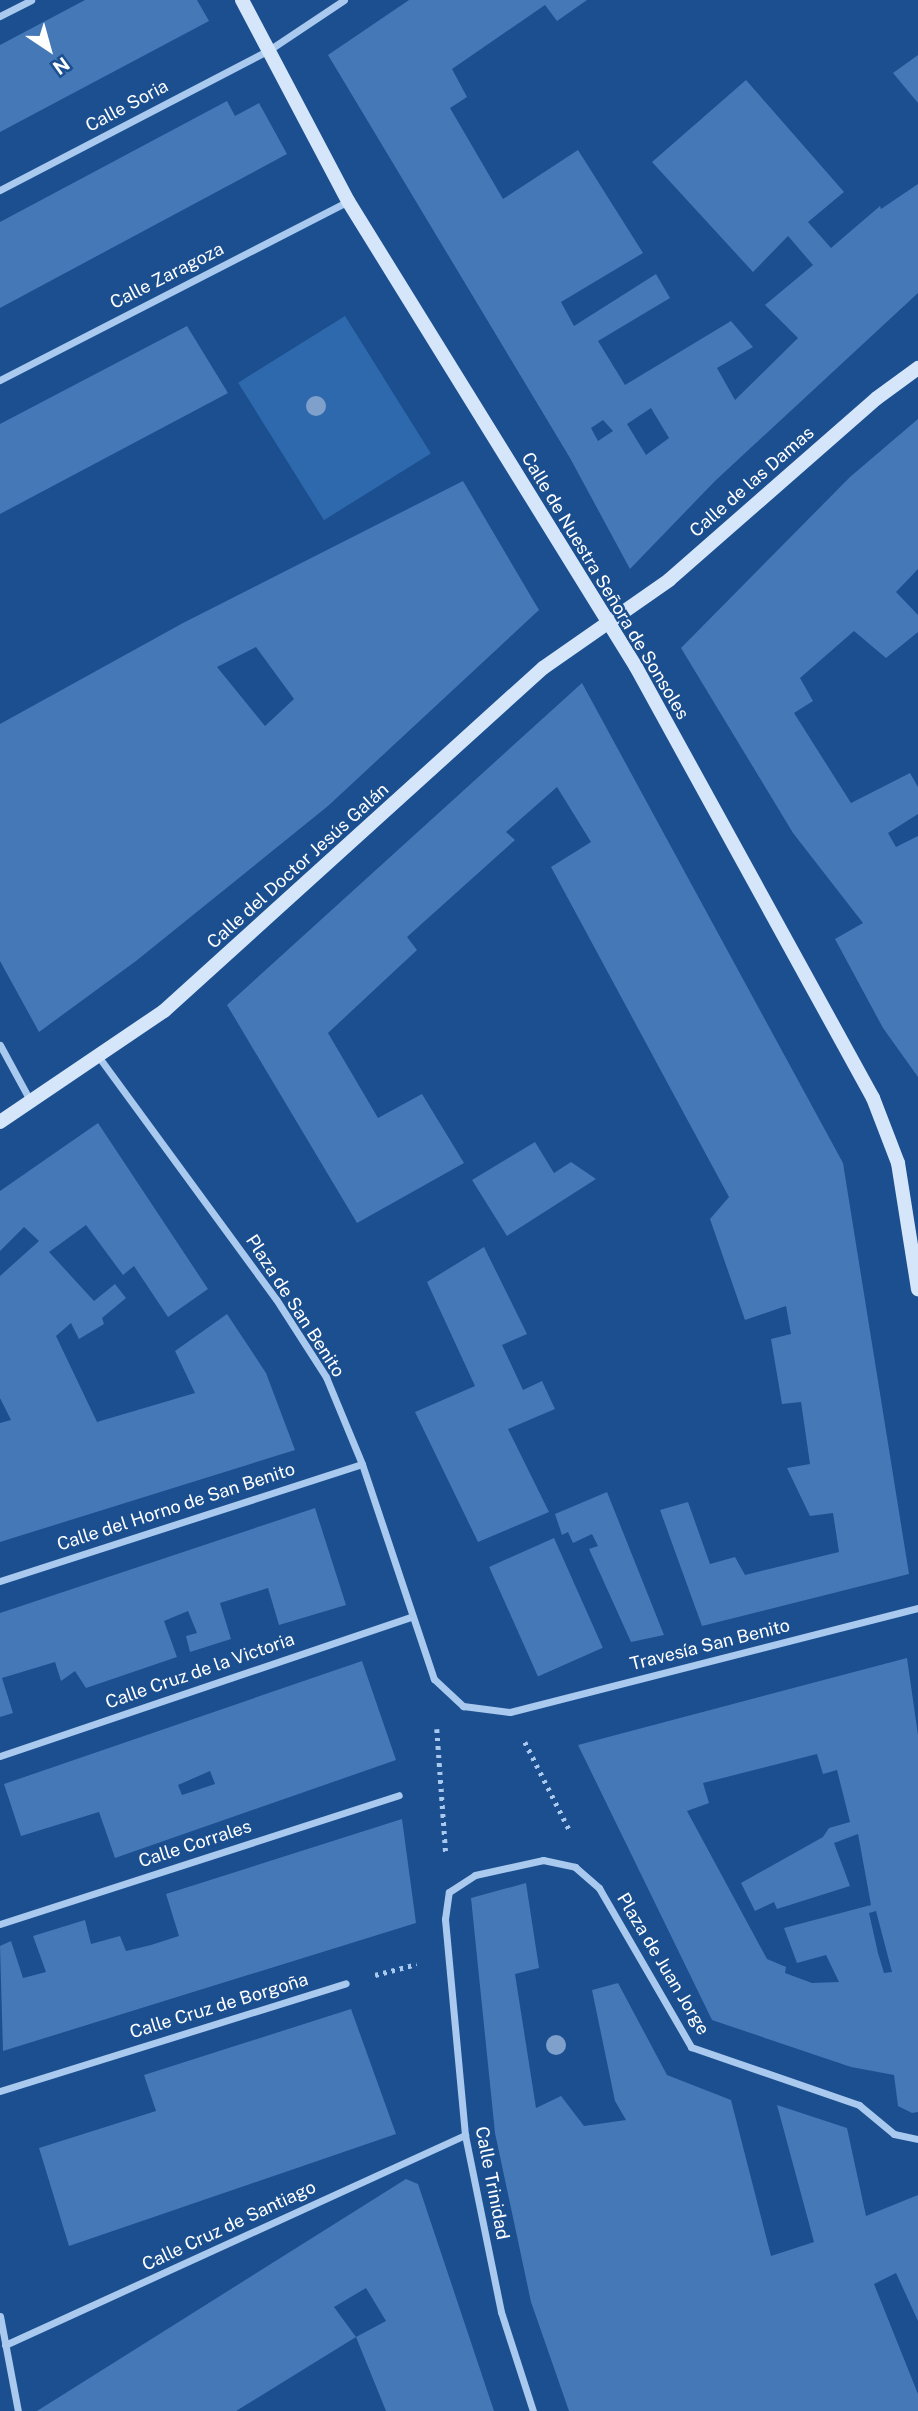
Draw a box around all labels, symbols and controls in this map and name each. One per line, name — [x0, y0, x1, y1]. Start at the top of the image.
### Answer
north arrow — [14, 14, 84, 84]
text: N — [49, 53, 74, 79]
street label: Calle Soria — [82, 75, 172, 137]
street label: Calle Zaragoza — [107, 238, 227, 314]
street label: Calle de las Damas — [685, 422, 819, 542]
street label: Calle de Nuestra Señora de Sonsoles — [516, 448, 694, 724]
street label: Calle del Doctor Jesús Galán — [203, 779, 393, 953]
street label: Plaza de San Benito — [241, 1231, 349, 1381]
street label: Calle del Horno de San Benito — [54, 1458, 298, 1556]
street label: Travesía San Benito — [628, 1615, 792, 1675]
street label: Calle Cruz de la Victoria — [102, 1628, 298, 1714]
street label: Calle Corrales — [136, 1816, 254, 1872]
street label: Plaza de Juan Jorge — [612, 1889, 714, 2039]
street label: Calle Cruz de Borgoña — [127, 1969, 311, 2043]
street label: Calle Trinidad — [470, 2125, 514, 2241]
street label: Calle Cruz de Santiago — [139, 2176, 319, 2276]

